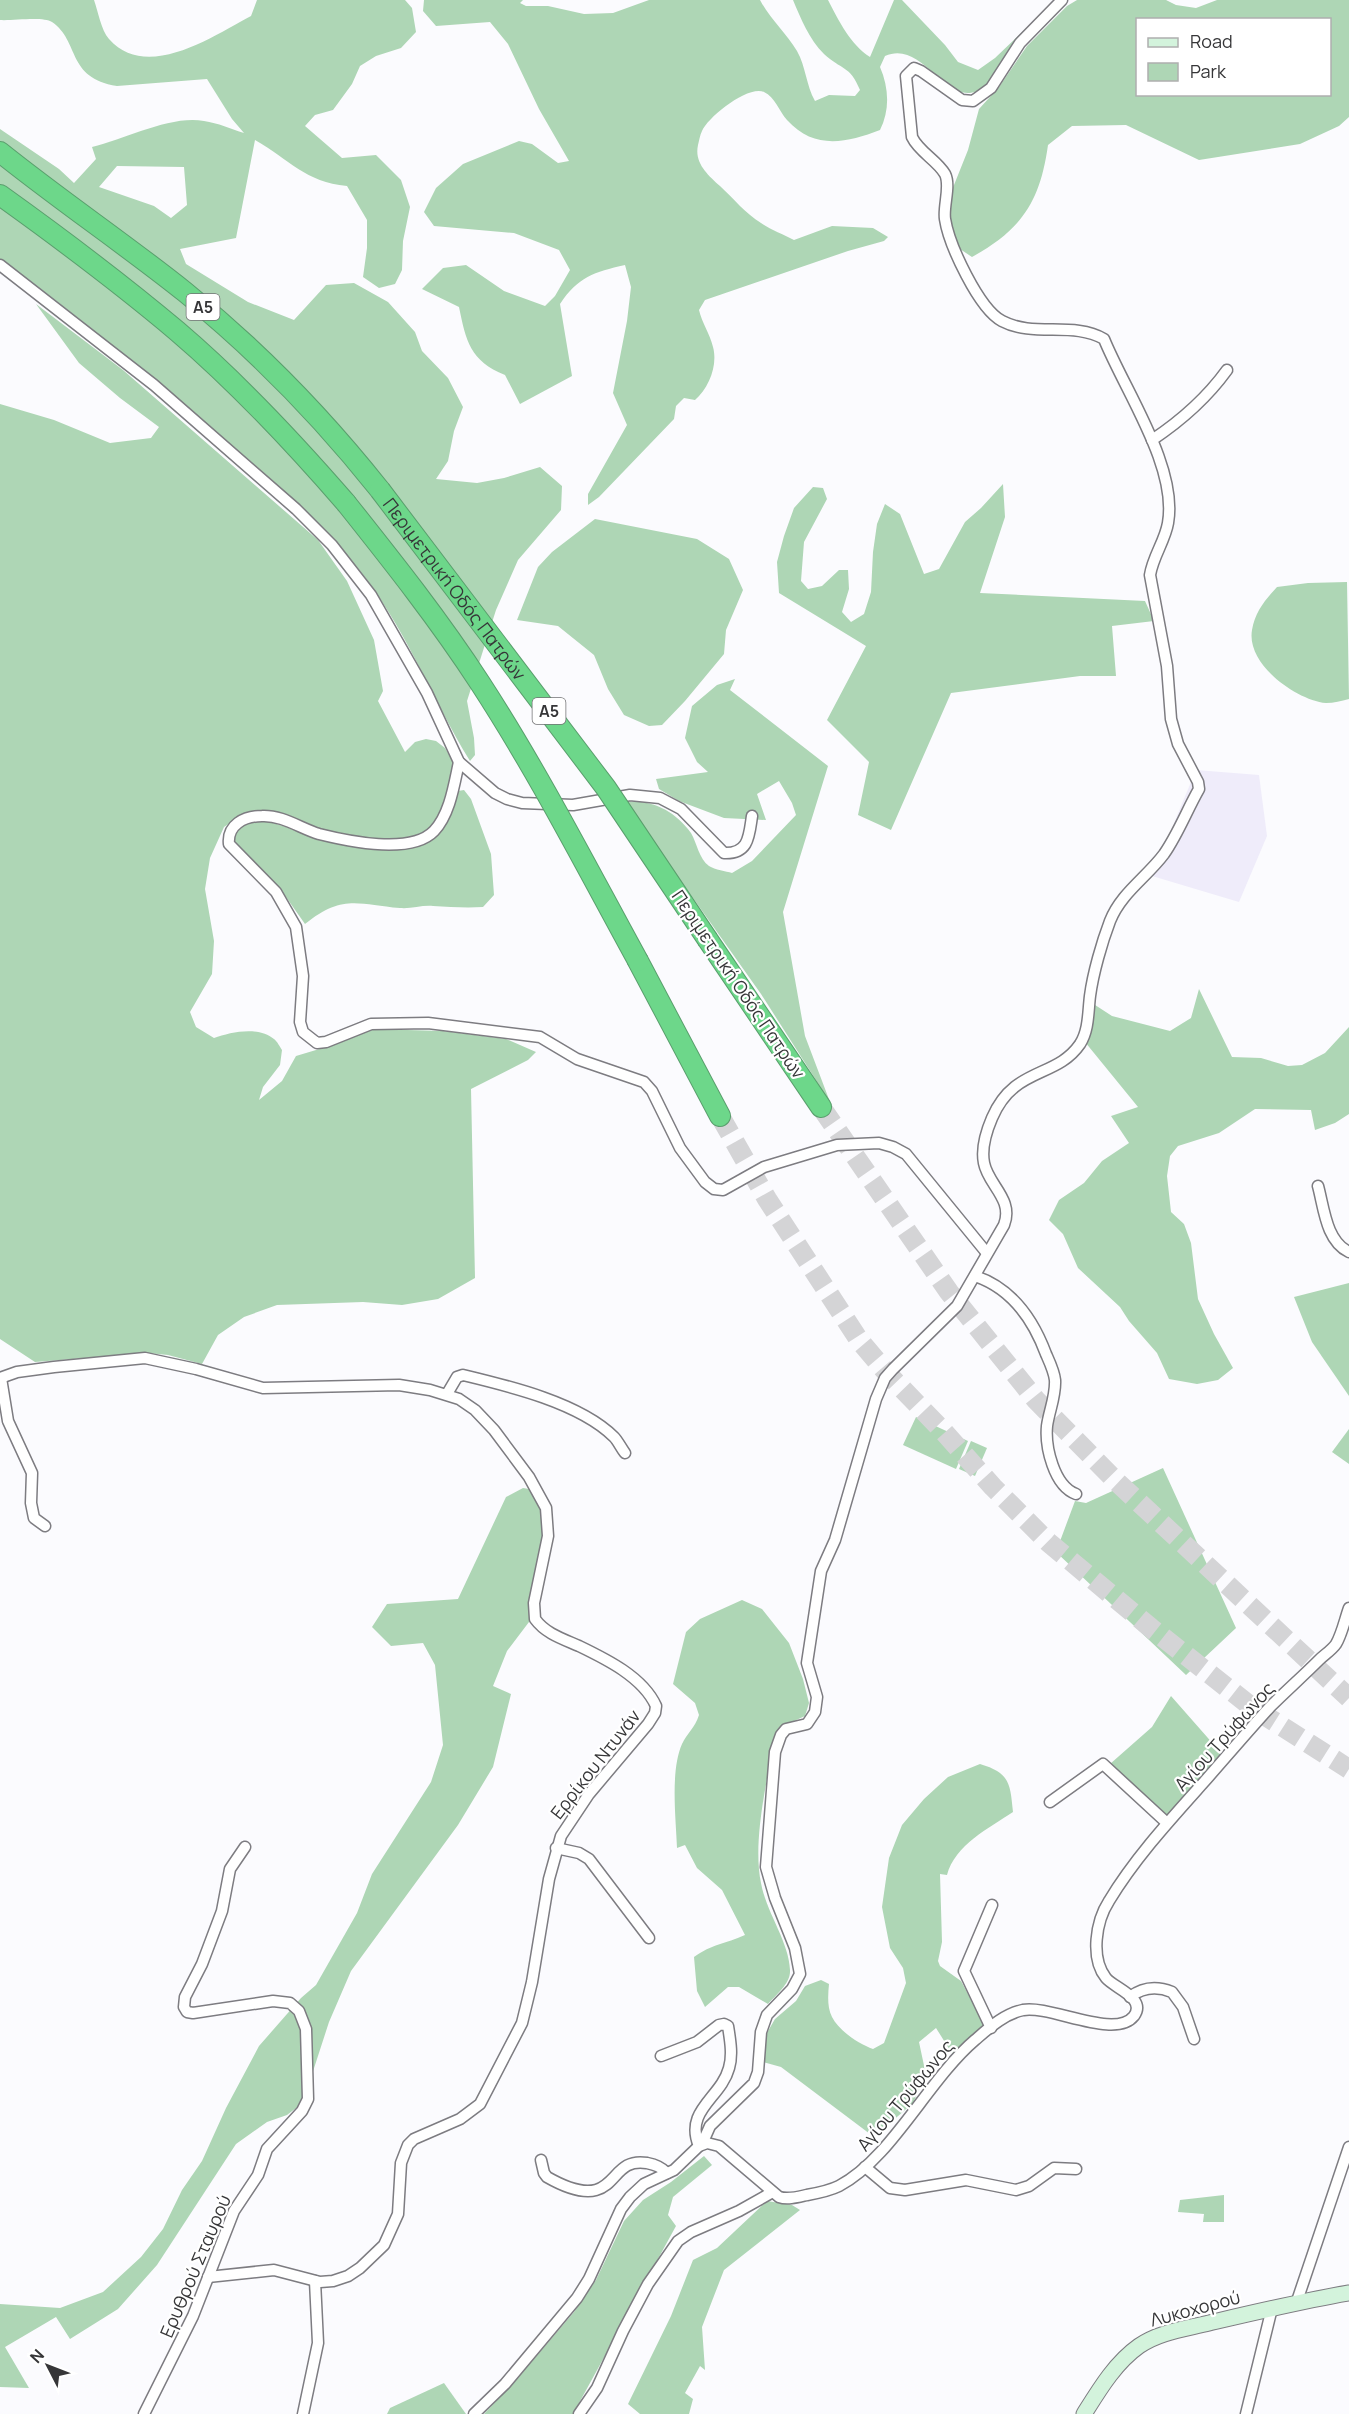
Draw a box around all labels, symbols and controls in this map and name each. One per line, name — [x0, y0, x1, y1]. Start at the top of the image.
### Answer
legend — [1136, 18, 1331, 96]
text: Road — [1190, 29, 1233, 53]
text: Park — [1190, 59, 1227, 83]
road number: Α5 — [186, 294, 220, 320]
street label: Περιμετρική Οδός Πατρών — [378, 493, 532, 685]
road number: Α5 — [532, 698, 566, 724]
street label: Περιμετρική Οδός Πατρών — [667, 885, 811, 1083]
street label: Αγίου Τρύφωνος — [1169, 1676, 1279, 1795]
street label: Ερρίκου Ντυνάν — [545, 1704, 645, 1824]
street label: Αγίου Τρύφωνος — [851, 2034, 959, 2156]
street label: Ερυθρού Σταυρού — [154, 2191, 236, 2341]
street label: Λυκοχορού — [1147, 2284, 1243, 2332]
north arrow — [18, 2336, 78, 2396]
text: N — [25, 2344, 49, 2368]

